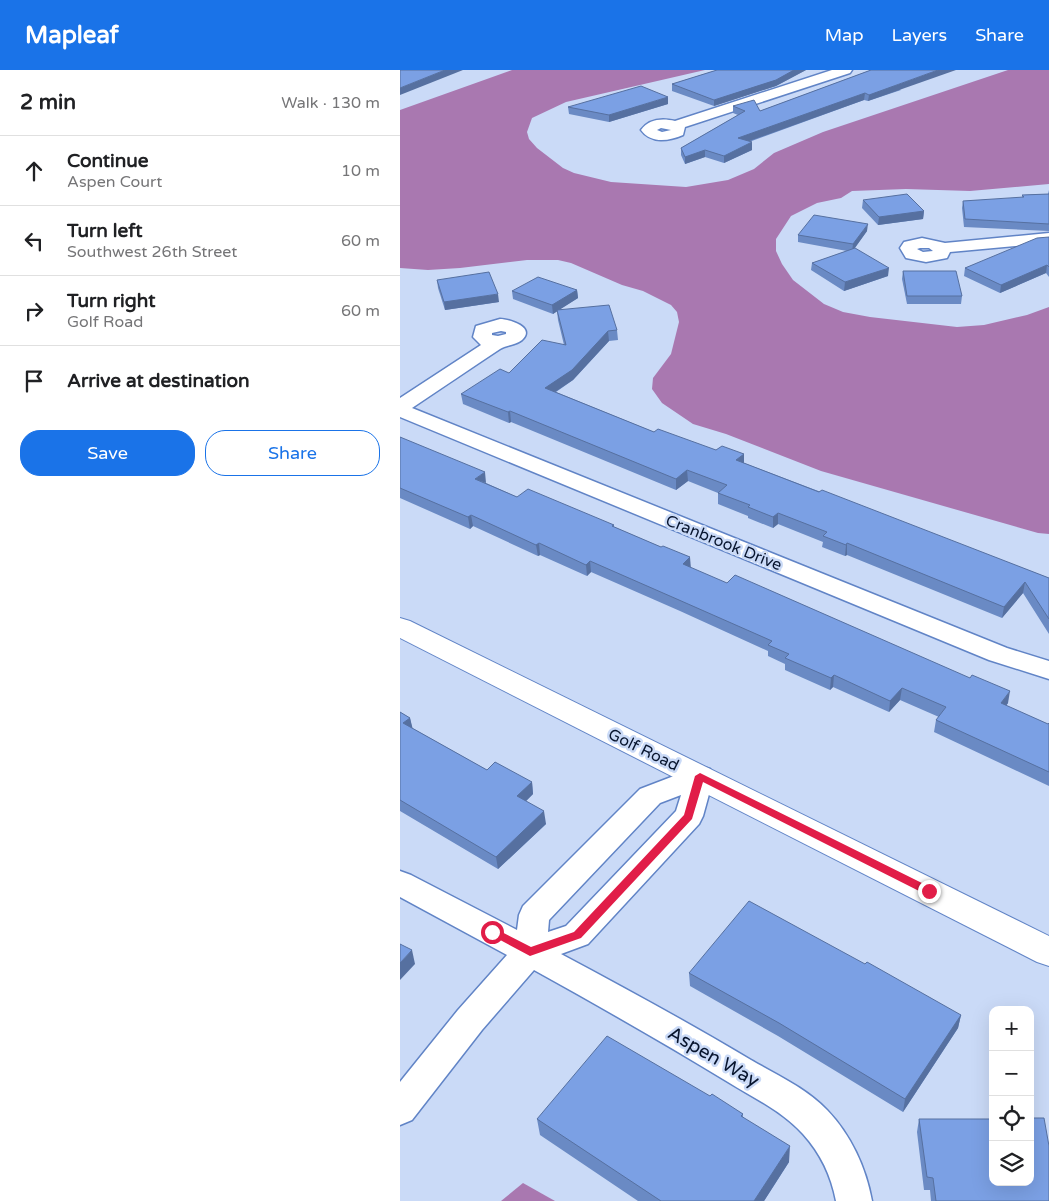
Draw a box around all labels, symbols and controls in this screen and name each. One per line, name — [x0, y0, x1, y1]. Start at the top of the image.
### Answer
text: Mapleaf — [25, 21, 119, 50]
text: Map — [825, 24, 864, 46]
text: Layers — [892, 24, 947, 46]
text: Share — [975, 24, 1024, 46]
text: 2 min — [20, 90, 76, 115]
text: Walk · 130 m — [281, 93, 380, 113]
text: Continue — [67, 150, 149, 172]
icon: ahead — [20, 157, 48, 185]
text: 10 m — [341, 161, 380, 181]
text: Aspen Court — [67, 172, 162, 192]
text: Turn left — [67, 220, 143, 242]
icon: left — [20, 227, 48, 255]
text: 60 m — [341, 231, 380, 251]
text: Southwest 26th Street — [67, 242, 237, 262]
text: Turn right — [67, 290, 155, 312]
icon: right — [20, 297, 48, 325]
text: 60 m — [341, 301, 380, 321]
text: Golf Road — [67, 312, 143, 332]
icon: arrive — [20, 367, 48, 395]
text: Arrive at destination — [67, 370, 250, 392]
button: Save — [20, 430, 195, 476]
button: Share — [205, 430, 380, 476]
street label: Cranbrook Drive — [663, 511, 785, 575]
street label: Golf Road — [605, 724, 682, 776]
route end — [918, 880, 941, 903]
route start — [481, 921, 504, 944]
map controls — [989, 1006, 1034, 1186]
button: + — [989, 1006, 1034, 1051]
street label: Aspen Way — [664, 1022, 763, 1092]
button: − — [989, 1051, 1034, 1096]
button: locate — [989, 1096, 1034, 1141]
button: layers — [989, 1141, 1034, 1186]

